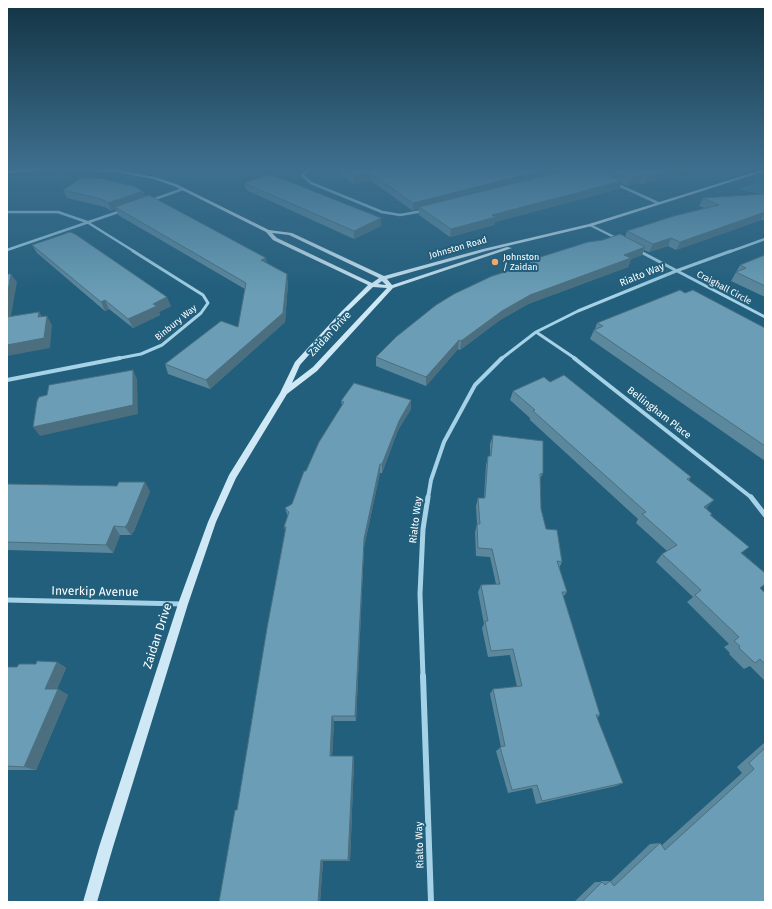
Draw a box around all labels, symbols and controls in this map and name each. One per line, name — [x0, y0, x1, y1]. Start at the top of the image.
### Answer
street label: Johnston Road — [428, 235, 488, 261]
place label: Johnston / Zaidan — [503, 252, 539, 273]
marker: Johnston / Zaidan — [490, 257, 500, 267]
street label: Rialto Way — [618, 261, 666, 289]
street label: Craighall Circle — [695, 269, 753, 307]
street label: Binbury Way — [153, 303, 199, 343]
street label: Zaidan Drive — [306, 309, 354, 359]
street label: Bellingham Place — [625, 384, 693, 442]
street label: Rialto Way — [407, 496, 425, 544]
street label: Inverkip Avenue — [51, 584, 139, 600]
street label: Zaidan Drive — [141, 601, 175, 671]
street label: Rialto Way — [413, 821, 427, 869]

